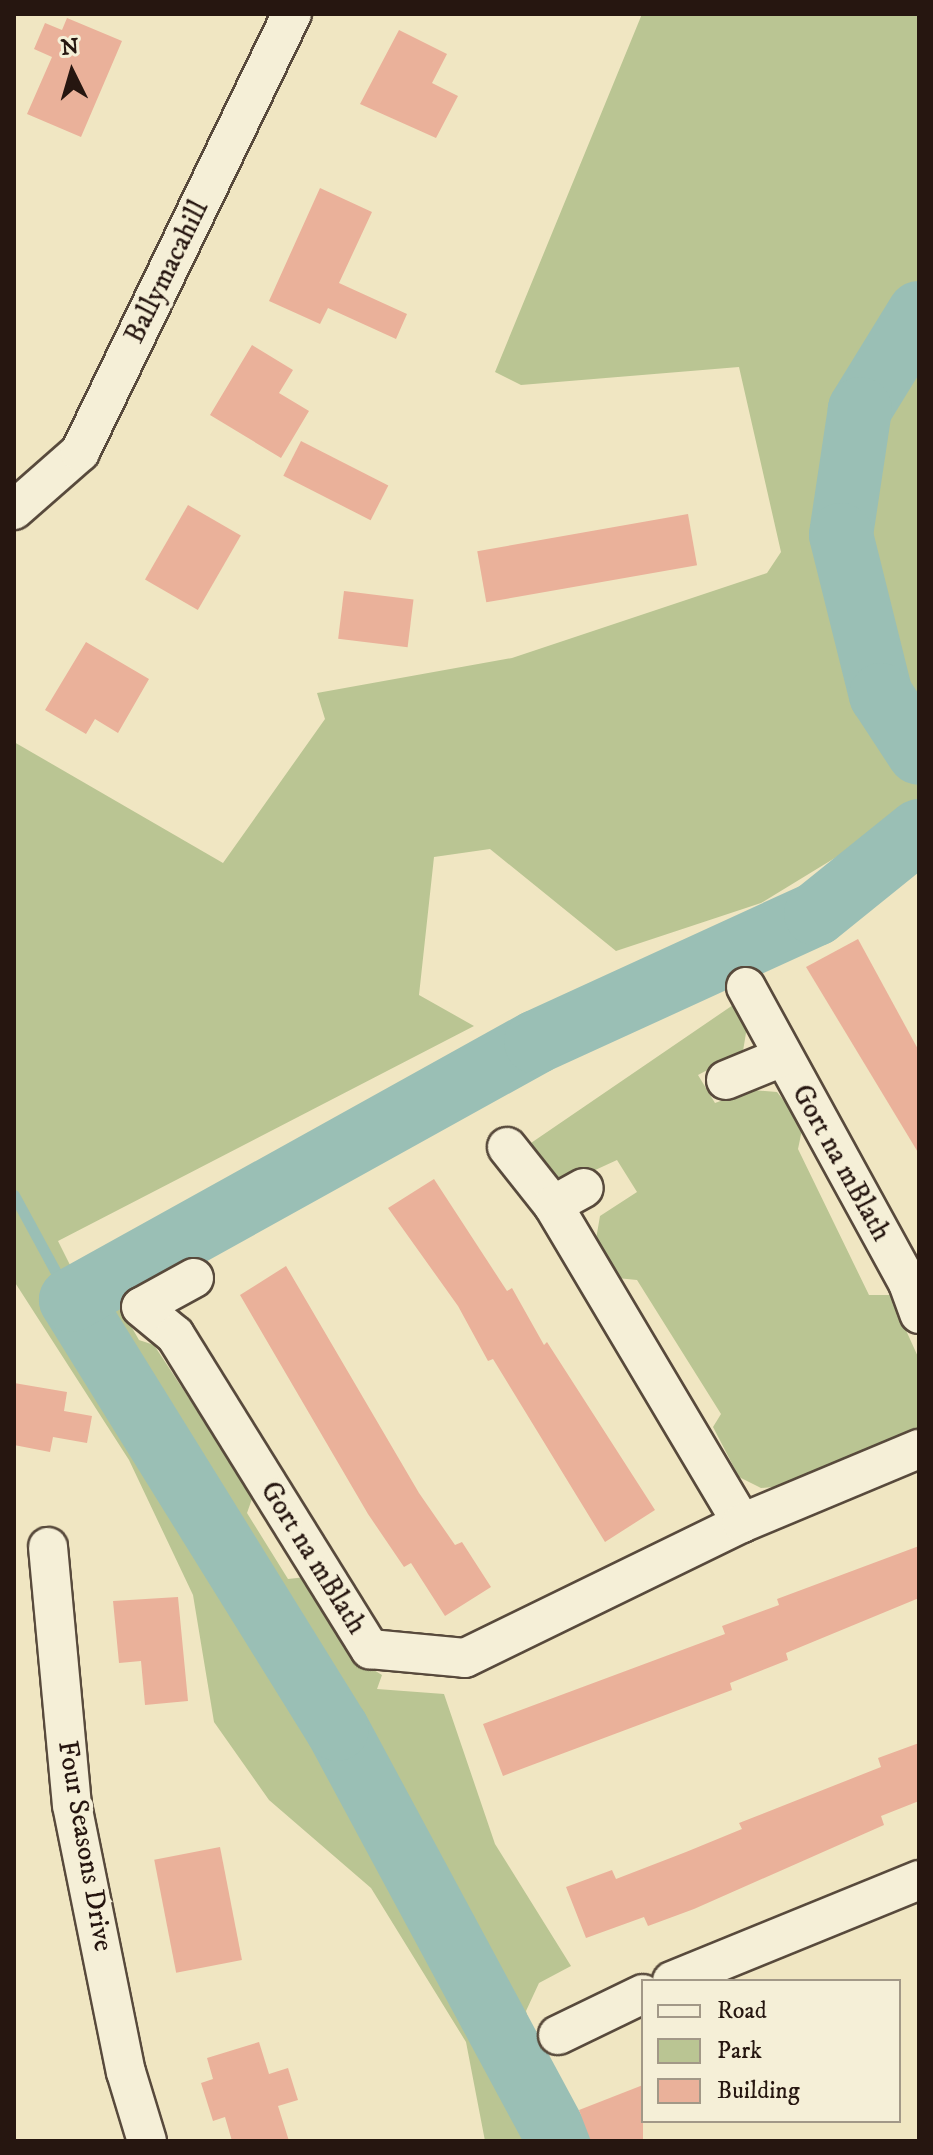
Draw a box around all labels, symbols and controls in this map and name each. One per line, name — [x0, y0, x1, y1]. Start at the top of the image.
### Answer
north arrow — [32, 32, 112, 112]
text: N — [60, 33, 80, 62]
street label: Ballymacahill — [118, 195, 216, 349]
street label: Gort na mBlath — [784, 1079, 898, 1247]
street label: Gort na mBlath — [253, 1475, 373, 1641]
street label: Four Seasons Drive — [50, 1738, 120, 1954]
legend — [641, 1979, 901, 2123]
text: Road — [717, 1996, 767, 2026]
text: Park — [717, 2036, 762, 2066]
text: Building — [717, 2076, 800, 2106]

